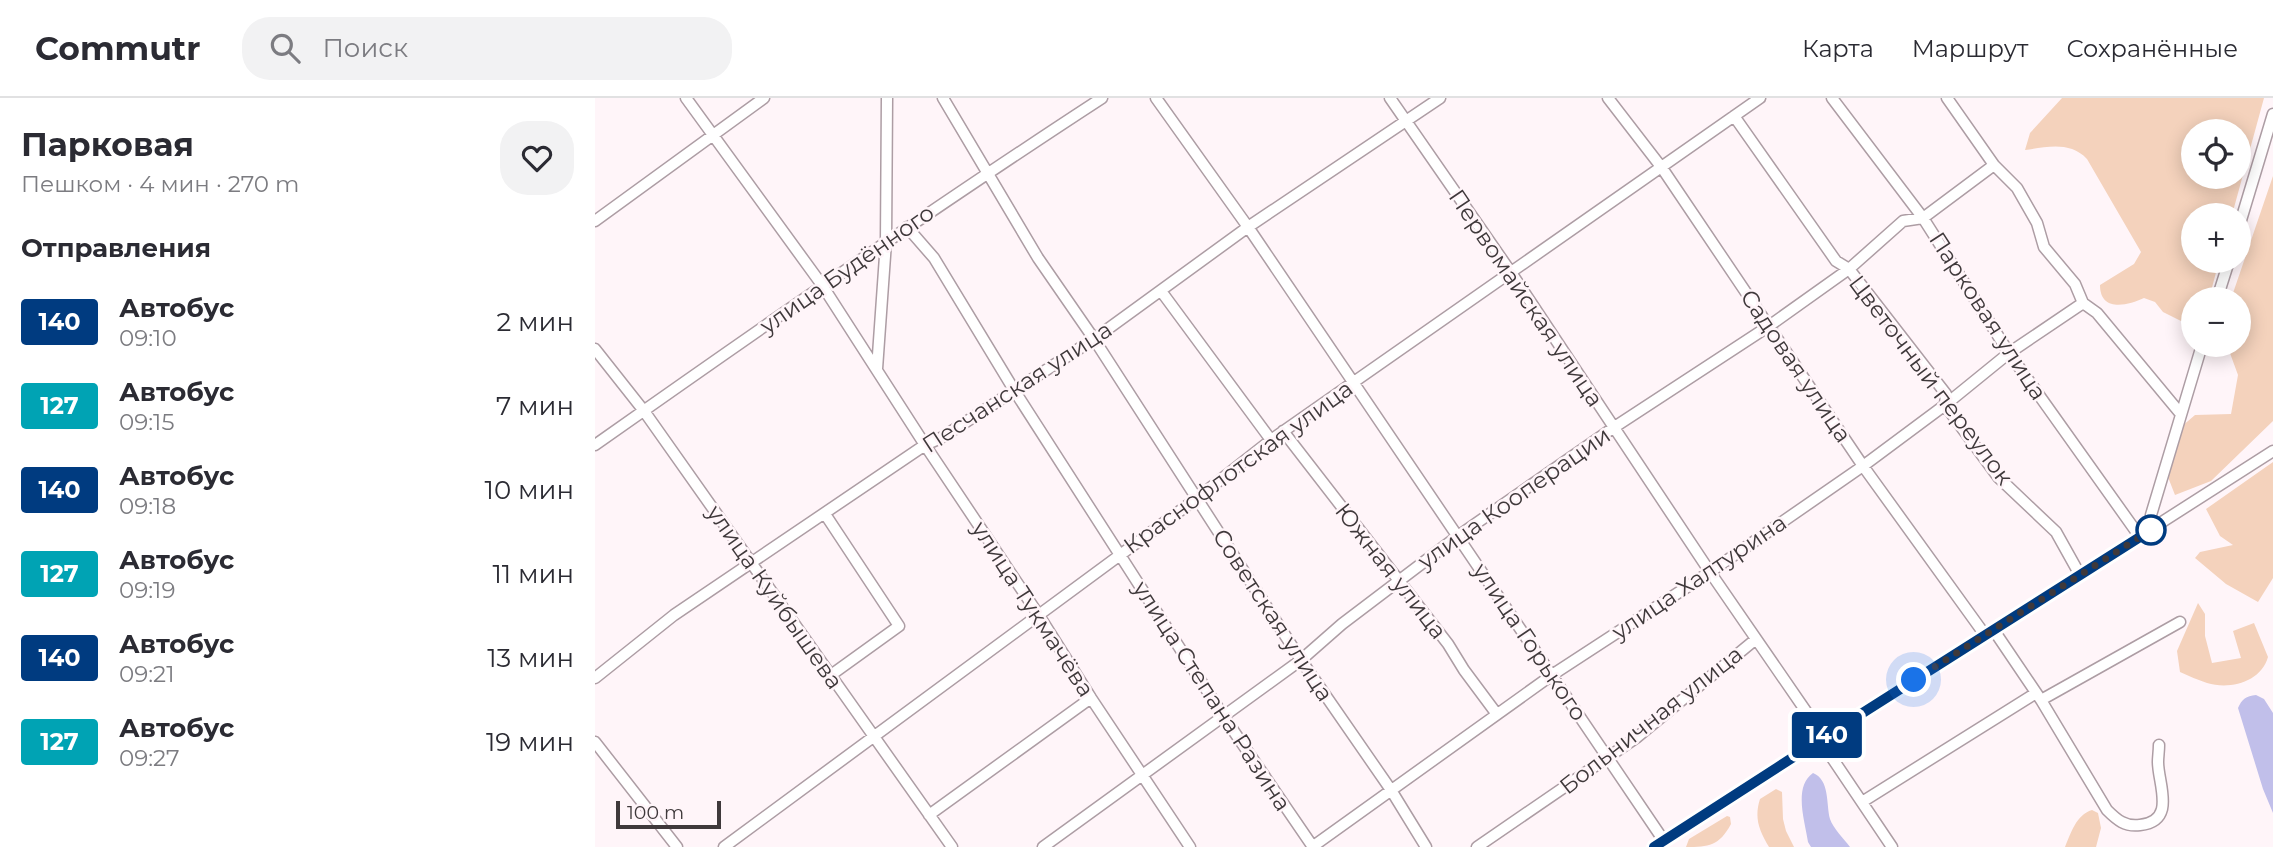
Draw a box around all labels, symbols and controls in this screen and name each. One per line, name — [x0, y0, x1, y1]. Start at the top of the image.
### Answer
search box — [242, 17, 732, 80]
text: Commutr — [35, 28, 200, 68]
icon: search — [266, 29, 304, 67]
text: Поиск — [322, 32, 408, 64]
text: Карта — [1802, 34, 1874, 63]
text: Маршрут — [1912, 34, 2028, 63]
text: Сохранённые — [2066, 34, 2238, 63]
map controls — [2181, 119, 2251, 357]
button: locate — [2181, 119, 2251, 189]
button: heart — [500, 121, 574, 195]
text: Парковая — [21, 124, 194, 164]
text: Пешком · 4 мин · 270 m — [21, 170, 300, 198]
street label: Первомайская улица — [1443, 184, 1609, 412]
street label: улица Будённого — [754, 198, 940, 340]
button: + — [2181, 203, 2251, 273]
street label: Парковая улица — [1923, 227, 2053, 405]
text: Отправления — [21, 232, 211, 264]
street label: Цветочный переулок — [1843, 270, 2019, 491]
street label: Садовая улица — [1734, 284, 1858, 448]
button: − — [2181, 287, 2251, 357]
text: Автобус — [119, 292, 234, 324]
text: 2 мин — [496, 306, 574, 338]
text: 140 — [38, 307, 81, 336]
street label: Песчанская улица — [917, 315, 1117, 459]
text: 09:10 — [119, 324, 177, 352]
street label: Краснофлотская улица — [1118, 374, 1358, 560]
text: Автобус — [119, 376, 234, 408]
text: 7 мин — [496, 390, 574, 422]
text: 127 — [40, 391, 79, 420]
text: 09:15 — [119, 408, 174, 436]
street label: улица Кооперации — [1411, 421, 1616, 576]
text: Автобус — [119, 460, 234, 492]
text: 10 мин — [485, 474, 574, 506]
text: 140 — [38, 475, 81, 504]
text: 09:18 — [119, 492, 176, 520]
street label: Южная улица — [1329, 498, 1453, 644]
street label: улица Куйбышева — [700, 499, 849, 694]
street label: улица Халтурина — [1606, 508, 1792, 646]
street label: улица Тукмачёва — [965, 515, 1100, 702]
unlabelled marker — [2136, 515, 2166, 545]
street label: Советская улица — [1207, 524, 1339, 706]
text: Автобус — [119, 544, 234, 576]
street label: улица Горького — [1466, 557, 1593, 726]
text: 11 мин — [492, 558, 574, 590]
text: 127 — [40, 559, 79, 588]
street label: улица Степана Разина — [1127, 575, 1297, 816]
text: 09:19 — [119, 576, 175, 604]
text: Автобус — [119, 628, 234, 660]
street label: Больничная улица — [1554, 640, 1748, 800]
text: 13 мин — [487, 642, 574, 674]
text: 140 — [38, 643, 81, 672]
text: 09:21 — [119, 660, 174, 688]
your location — [1896, 662, 1931, 697]
text: Автобус — [119, 712, 234, 744]
line badge: 140 — [1787, 712, 1867, 758]
text: 140 — [1806, 720, 1848, 749]
text: 19 мин — [486, 726, 574, 758]
text: 127 — [40, 727, 79, 756]
text: 09:27 — [119, 744, 180, 772]
scale bar — [616, 798, 721, 830]
text: 100 m — [627, 801, 684, 824]

